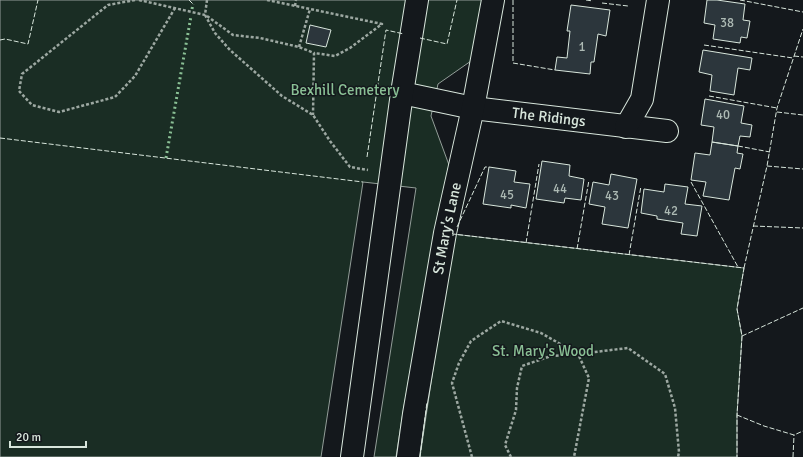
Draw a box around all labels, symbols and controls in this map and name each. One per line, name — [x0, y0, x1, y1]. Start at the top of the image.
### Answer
house number: 38 — [720, 15, 734, 31]
house number: 1 — [578, 39, 586, 55]
park label: Bexhill Cemetery — [290, 81, 400, 99]
street label: The Ridings — [511, 104, 587, 130]
house number: 40 — [716, 107, 730, 123]
street label: St Mary's Lane — [429, 181, 465, 276]
house number: 44 — [553, 181, 567, 197]
house number: 45 — [500, 187, 514, 203]
house number: 43 — [605, 188, 619, 204]
house number: 42 — [664, 203, 678, 219]
park label: St. Mary's Wood — [492, 342, 594, 360]
scale bar — [10, 423, 86, 449]
text: 20 m — [16, 430, 41, 445]

